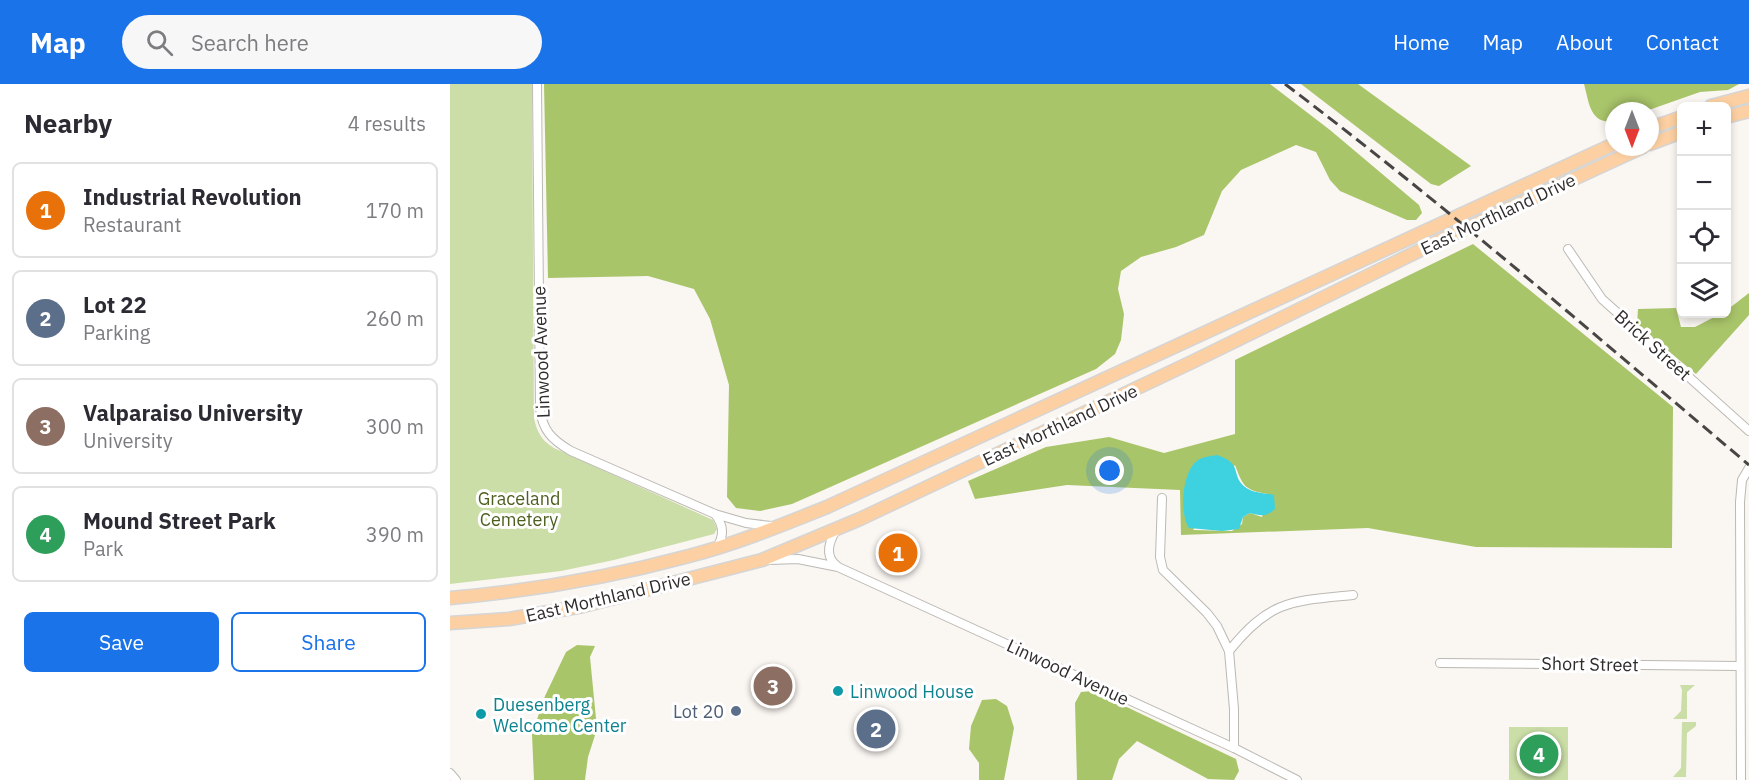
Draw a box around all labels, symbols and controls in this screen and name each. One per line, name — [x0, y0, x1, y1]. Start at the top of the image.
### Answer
search box — [122, 15, 542, 69]
text: Map — [30, 24, 86, 61]
icon: search — [143, 26, 176, 59]
text: Search here — [191, 28, 309, 57]
text: Home — [1393, 28, 1450, 56]
text: Map — [1483, 28, 1523, 56]
text: About — [1556, 28, 1613, 56]
text: Contact — [1646, 28, 1719, 56]
north arrow — [1605, 102, 1659, 156]
map controls — [1677, 102, 1731, 318]
button: + — [1677, 102, 1731, 156]
text: Nearby — [24, 106, 112, 140]
text: 4 results — [348, 110, 426, 137]
button: − — [1677, 156, 1731, 210]
street label: East Morthland Drive — [1417, 168, 1579, 260]
text: Industrial Revolution — [83, 182, 302, 211]
text: 1 — [40, 197, 52, 224]
text: 170 m — [366, 197, 424, 224]
button: locate — [1677, 210, 1731, 264]
text: Restaurant — [83, 211, 181, 238]
button: layers — [1677, 264, 1731, 318]
street label: Linwood Avenue — [527, 285, 555, 419]
text: Lot 22 — [83, 290, 147, 319]
text: 2 — [40, 305, 52, 332]
text: 260 m — [366, 305, 424, 332]
street label: Brick Street — [1610, 305, 1696, 385]
text: Parking — [83, 319, 150, 346]
street label: East Morthland Drive — [979, 379, 1141, 471]
text: Valparaiso University — [83, 398, 303, 427]
text: 3 — [40, 413, 52, 440]
text: 300 m — [366, 413, 424, 440]
text: University — [83, 427, 173, 454]
your location — [1095, 456, 1124, 485]
park label: Graceland Cemetery — [478, 487, 560, 531]
text: Mound Street Park — [83, 506, 276, 535]
text: 4 — [40, 521, 52, 548]
text: 390 m — [366, 521, 424, 548]
pin: 1 — [878, 530, 918, 576]
text: Park — [83, 535, 123, 562]
street label: East Morthland Drive — [523, 567, 693, 627]
button: Save — [24, 612, 219, 672]
button: Share — [231, 612, 426, 672]
street label: Linwood Avenue — [1003, 634, 1133, 710]
street label: Short Street — [1541, 652, 1639, 676]
pin: 3 — [754, 664, 792, 708]
place label: Linwood House — [850, 680, 974, 703]
marker: Linwood House — [831, 684, 845, 698]
place label: Duesenberg Welcome Center — [493, 693, 627, 737]
place label: Lot 20 — [673, 700, 724, 723]
marker: Lot 20 — [729, 704, 743, 718]
pin: 2 — [856, 706, 896, 752]
marker: Duesenberg Welcome Center — [474, 707, 488, 721]
pin: 4 — [1520, 732, 1558, 776]

